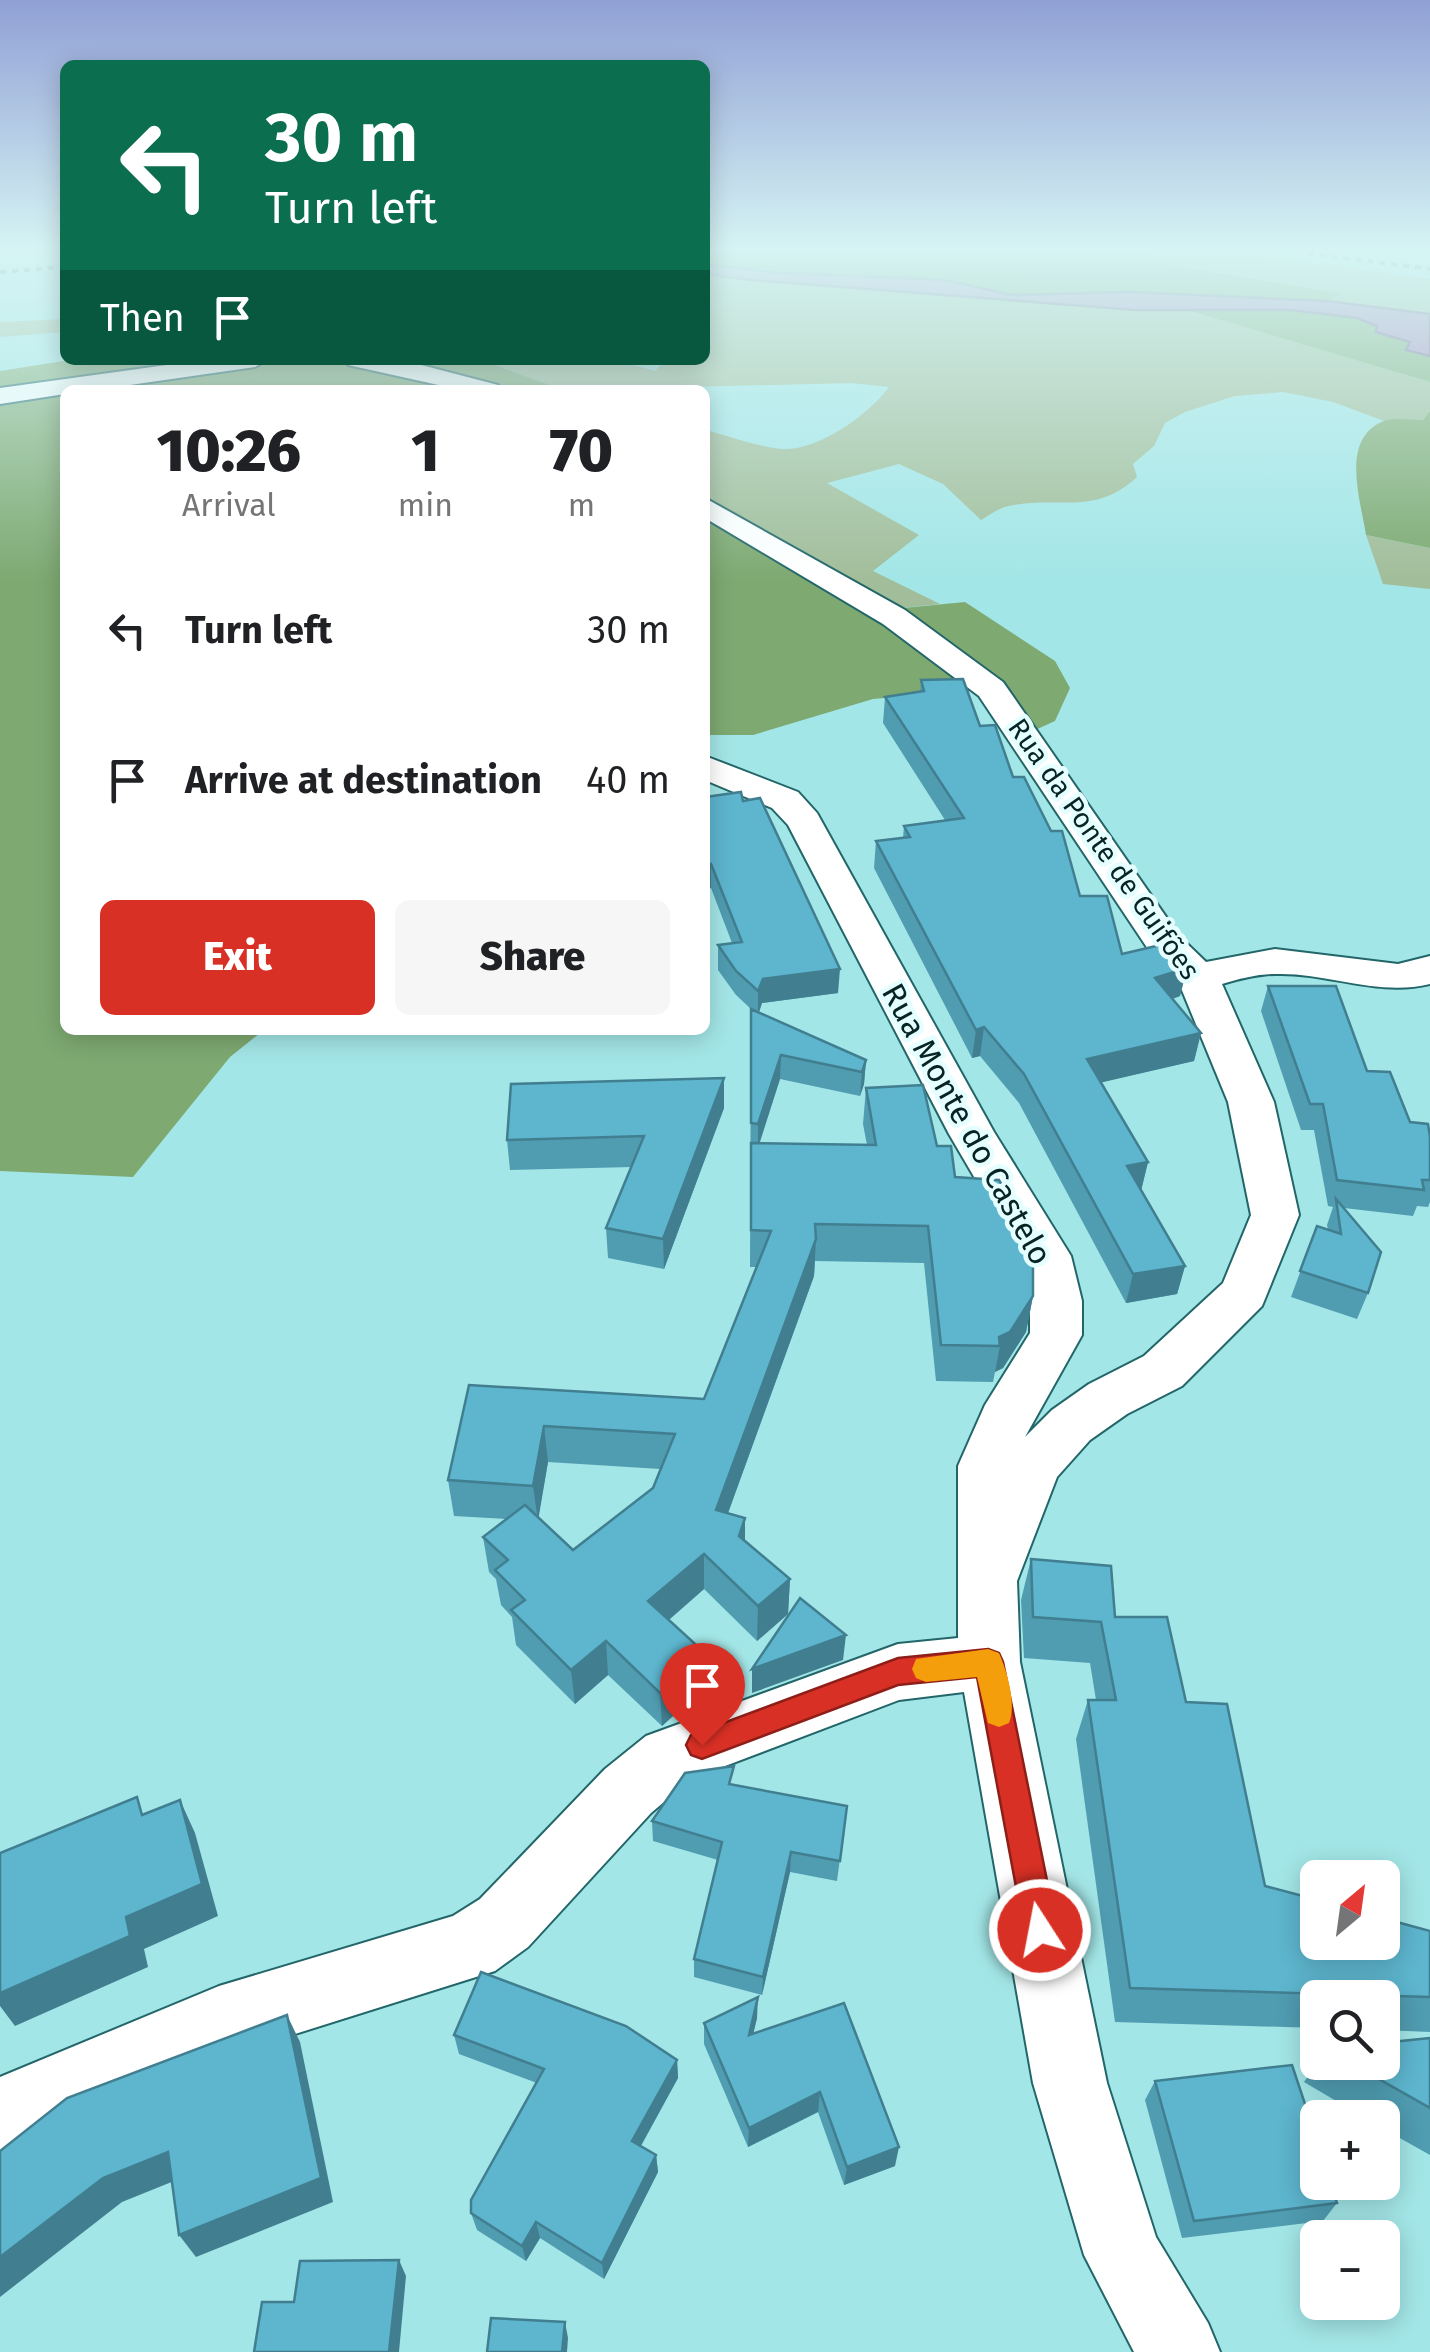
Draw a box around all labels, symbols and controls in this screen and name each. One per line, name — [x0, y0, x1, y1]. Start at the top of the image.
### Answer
text: 30 m — [265, 96, 418, 180]
icon: left — [100, 100, 230, 230]
text: Turn left — [265, 181, 437, 235]
icon: arrive — [205, 290, 260, 345]
text: Then — [100, 295, 185, 341]
text: 10:26 — [157, 415, 301, 487]
text: 1 — [411, 415, 440, 487]
text: 70 — [550, 415, 613, 487]
text: Arrival — [182, 486, 276, 524]
text: min — [398, 486, 453, 524]
text: m — [568, 486, 595, 524]
icon: left — [100, 603, 155, 658]
text: Turn left — [185, 607, 332, 653]
text: 30 m — [587, 607, 670, 653]
street label: Rua da Ponte de Guifões — [1001, 712, 1207, 986]
icon: arrive — [100, 753, 155, 808]
text: Arrive at destination — [185, 757, 542, 803]
text: 40 m — [586, 757, 670, 803]
button: Exit — [100, 900, 375, 1015]
button: Share — [395, 900, 670, 1015]
street label: Rua Monte do Castelo — [874, 977, 1060, 1271]
pin — [660, 1643, 745, 1746]
icon: arrive — [675, 1658, 730, 1713]
north arrow — [1300, 1860, 1400, 1960]
map controls — [1300, 1860, 1400, 2320]
position arrow — [988, 1878, 1092, 1982]
button: search — [1300, 1980, 1400, 2080]
button: + — [1300, 2100, 1400, 2200]
button: − — [1300, 2220, 1400, 2320]

